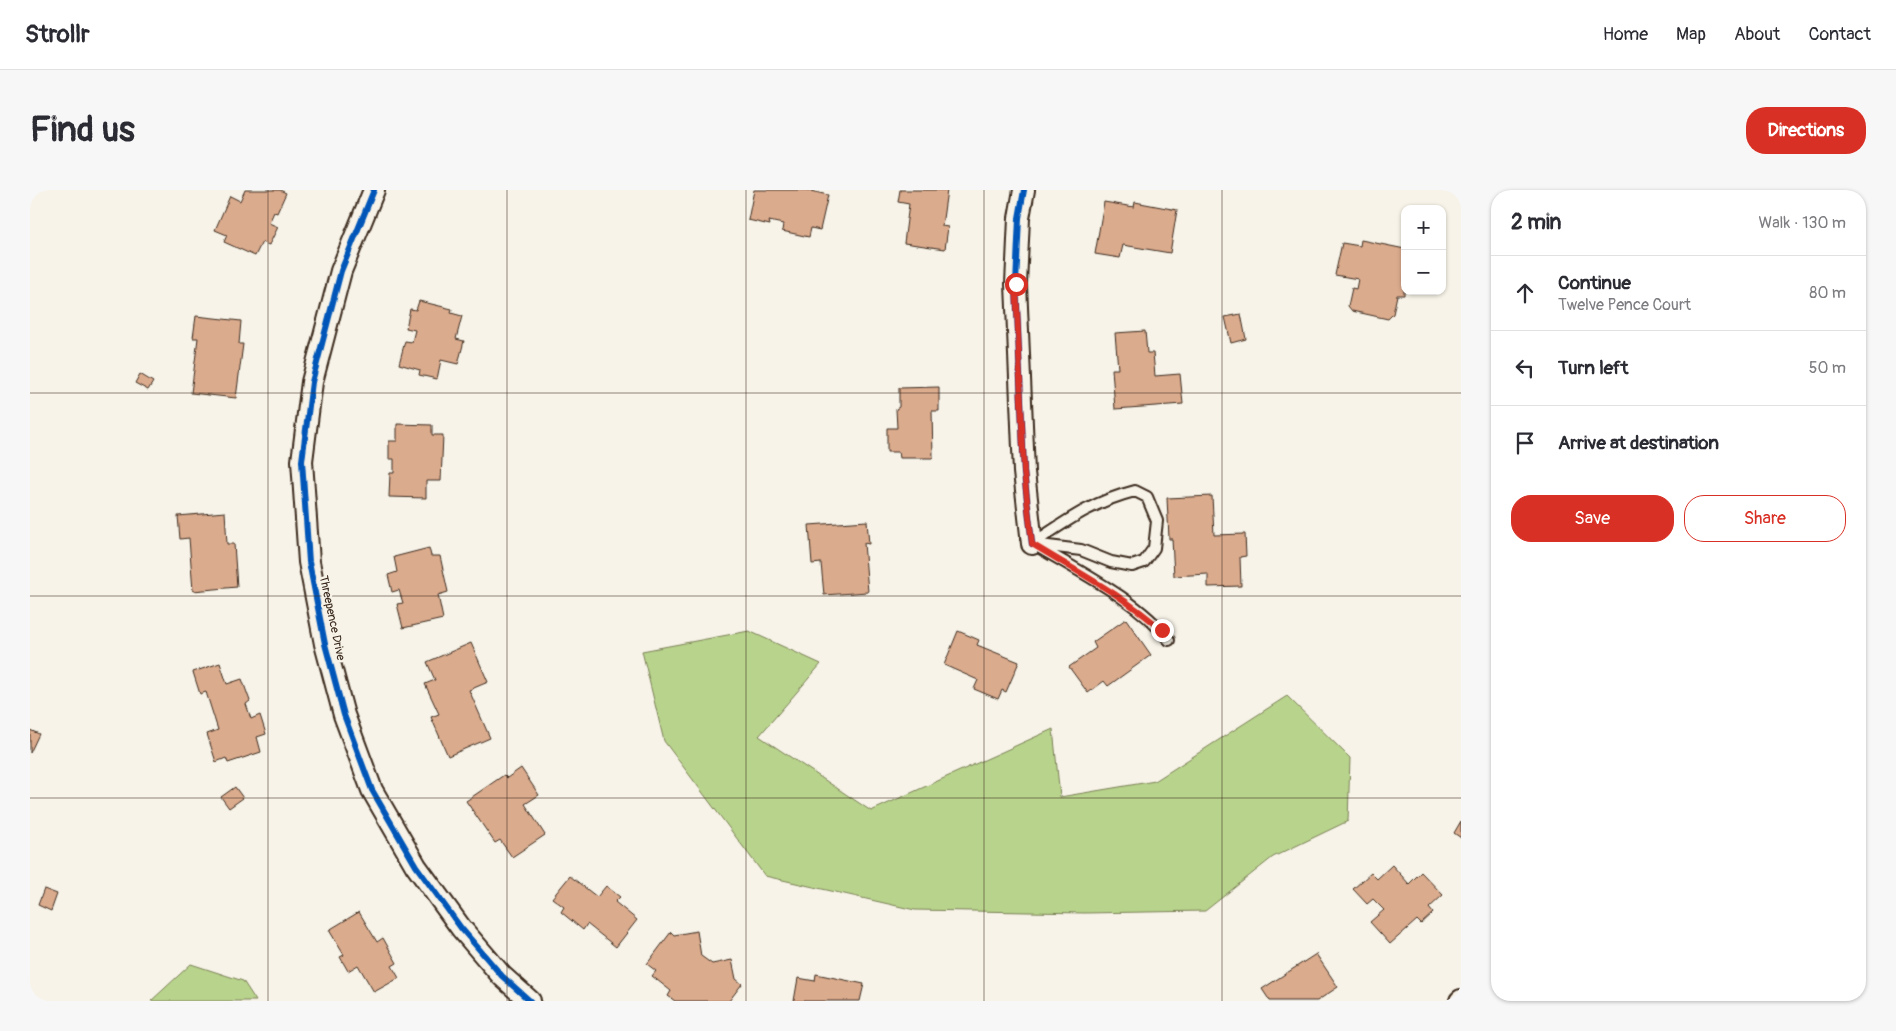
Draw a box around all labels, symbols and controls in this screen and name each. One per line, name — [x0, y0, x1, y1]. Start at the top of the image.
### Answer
text: Strollr — [25, 20, 90, 49]
text: Home — [1603, 23, 1648, 46]
text: Map — [1676, 23, 1706, 46]
text: About — [1734, 23, 1780, 46]
text: Contact — [1808, 23, 1871, 46]
button: Directions — [1746, 107, 1866, 154]
text: Find us — [30, 108, 135, 152]
map controls — [1401, 205, 1446, 295]
button: + — [1401, 205, 1446, 250]
text: 2 min — [1511, 209, 1561, 236]
text: Walk · 130 m — [1759, 213, 1846, 233]
button: − — [1401, 250, 1446, 295]
text: Continue — [1558, 271, 1631, 295]
route start — [1005, 273, 1028, 296]
icon: ahead — [1511, 279, 1539, 307]
text: 80 m — [1809, 283, 1846, 303]
text: Twelve Pence Court — [1558, 295, 1691, 315]
icon: left — [1511, 354, 1539, 382]
text: Turn left — [1558, 356, 1628, 380]
text: 50 m — [1809, 358, 1846, 378]
icon: arrive — [1511, 429, 1539, 457]
text: Arrive at destination — [1558, 431, 1719, 455]
button: Save — [1511, 495, 1674, 542]
button: Share — [1684, 495, 1846, 542]
street label: Threepence Drive — [316, 574, 348, 662]
route end — [1151, 619, 1174, 642]

